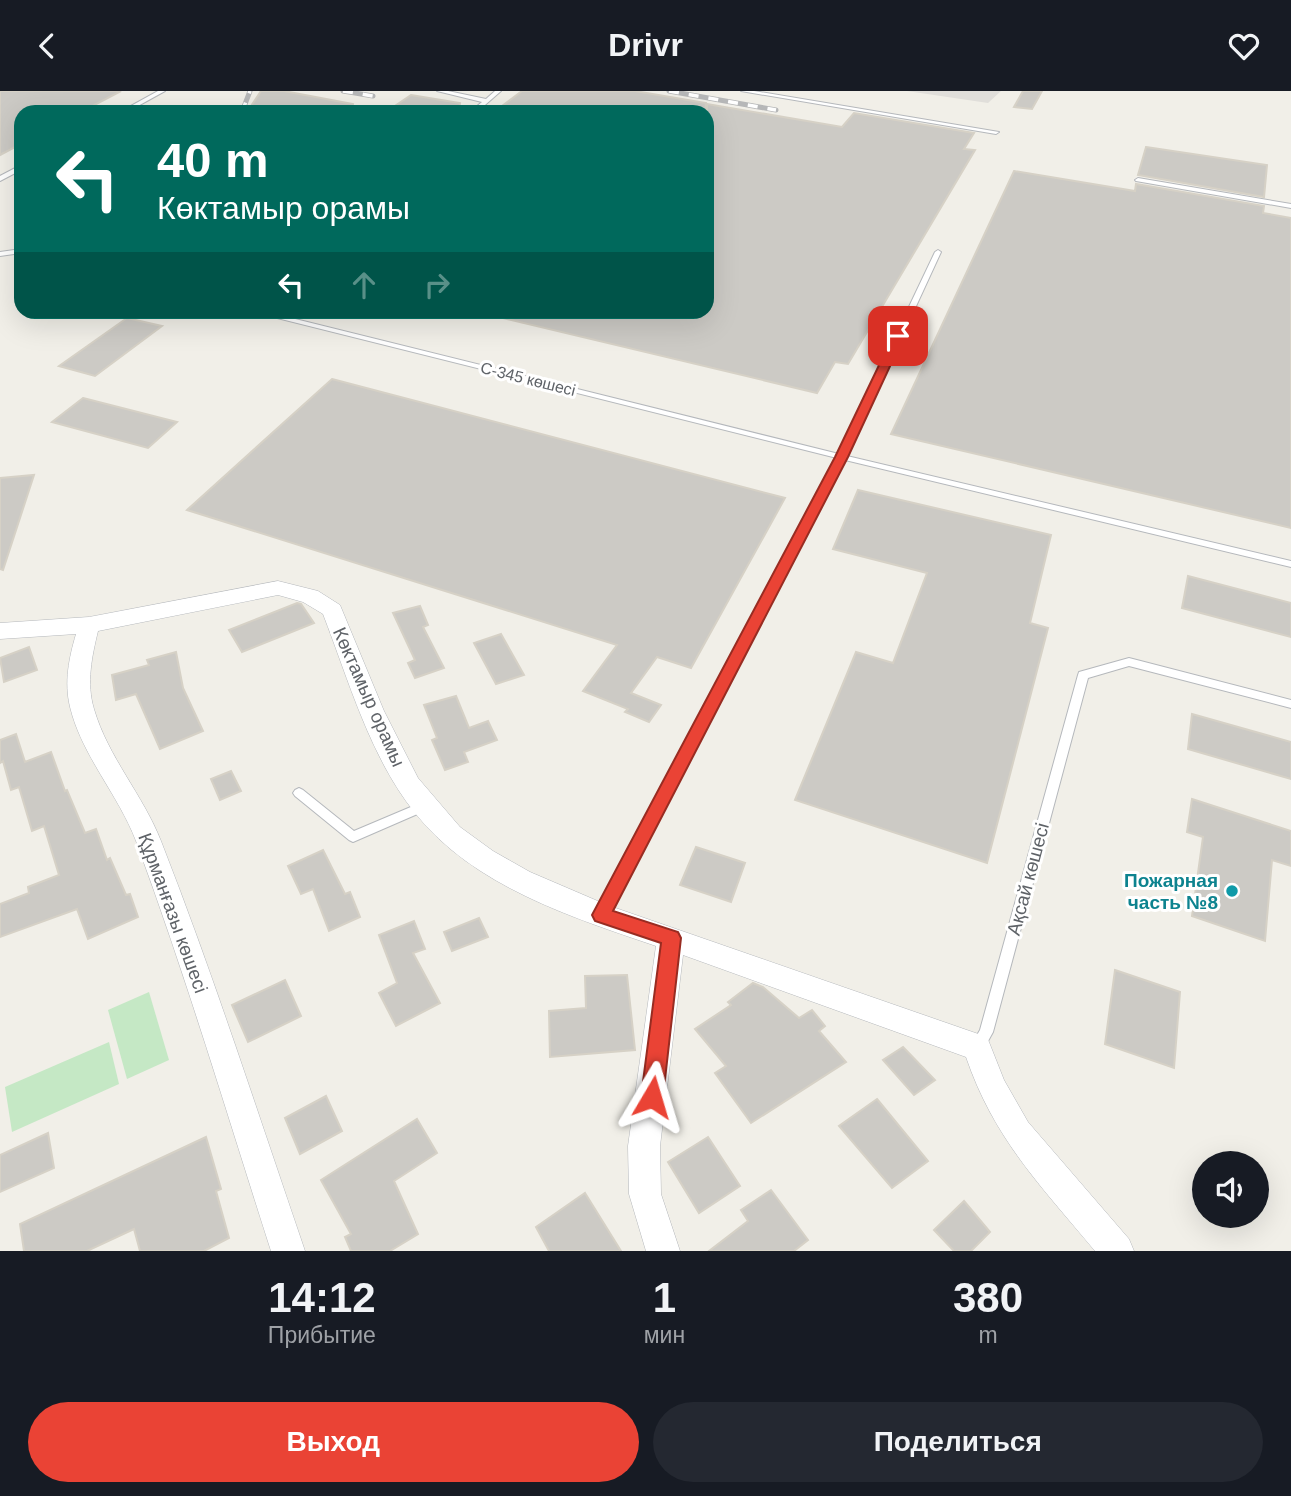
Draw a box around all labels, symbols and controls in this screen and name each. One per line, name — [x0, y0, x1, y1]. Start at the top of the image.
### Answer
icon: back — [28, 27, 66, 65]
text: Drivr — [608, 27, 683, 63]
icon: heart — [1225, 27, 1263, 65]
icon: left — [42, 133, 133, 224]
text: 40 m — [157, 133, 269, 187]
text: Көктамыр орамы — [157, 190, 410, 226]
icon: left — [272, 266, 310, 304]
icon: ahead — [345, 266, 383, 304]
icon: right — [418, 266, 456, 304]
pin — [868, 306, 928, 366]
icon: arrive — [879, 317, 917, 355]
street label: С-345 көшесі — [479, 359, 577, 399]
street label: Көктамыр орамы — [329, 624, 409, 770]
street label: Ақсай көшесі — [1003, 821, 1053, 937]
street label: Құрманғазы көшесі — [134, 830, 212, 996]
place label: Пожарная часть №8 — [1124, 870, 1218, 913]
marker: Пожарная часть №8 — [1224, 883, 1240, 899]
position arrow — [615, 1060, 689, 1134]
map controls — [1192, 1151, 1269, 1228]
button: sound — [1192, 1151, 1269, 1228]
text: 14:12 — [268, 1274, 376, 1321]
text: 1 — [653, 1274, 676, 1321]
text: 380 — [953, 1274, 1023, 1321]
text: Прибытие — [268, 1322, 376, 1348]
text: мин — [644, 1322, 685, 1348]
text: m — [978, 1322, 998, 1348]
button: Выход — [28, 1402, 639, 1482]
button: Поделиться — [653, 1402, 1263, 1482]

